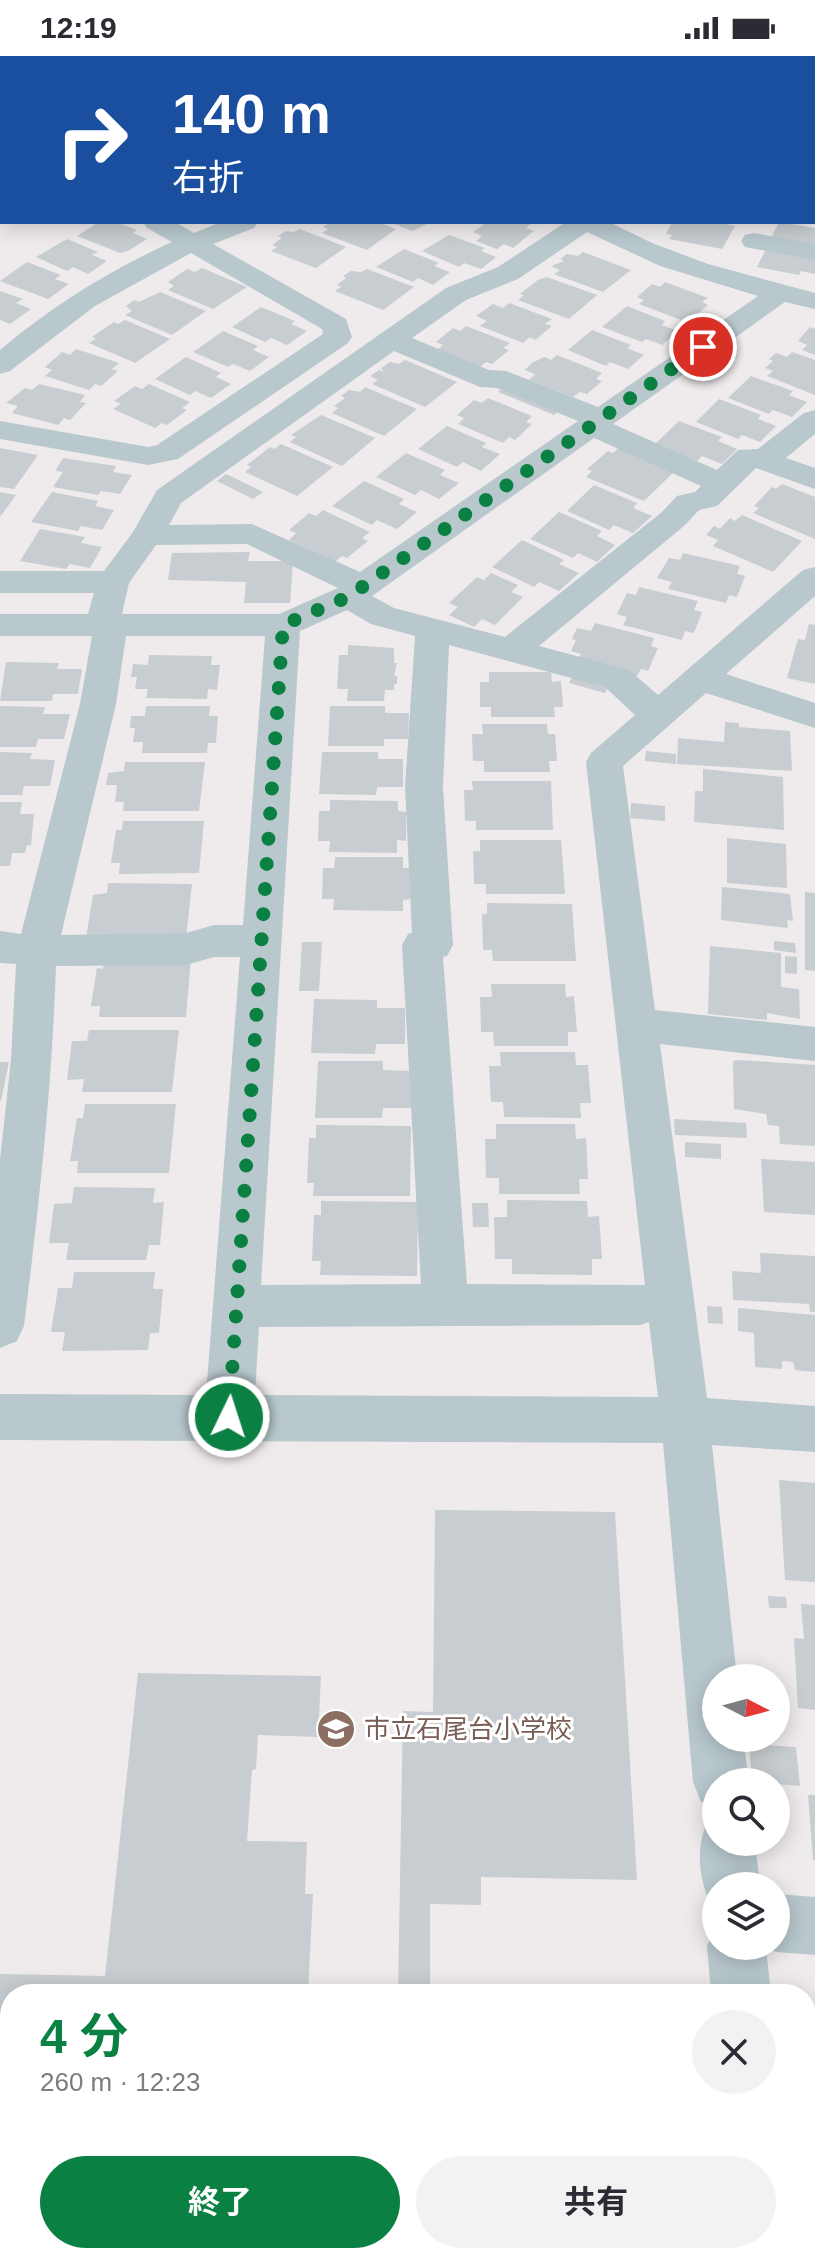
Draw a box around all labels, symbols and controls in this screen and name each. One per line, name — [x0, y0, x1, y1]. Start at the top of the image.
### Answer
text: 12:19 — [40, 11, 117, 44]
text: 140 m — [172, 82, 331, 145]
icon: right — [40, 88, 144, 192]
text: 右折 — [172, 157, 244, 198]
pin — [669, 313, 737, 381]
icon: arrive — [681, 325, 725, 369]
position arrow — [187, 1375, 271, 1459]
north arrow — [702, 1664, 790, 1752]
map controls — [702, 1664, 790, 1960]
school or university icon: 市立石尾台小学校 — [315, 1708, 357, 1750]
place label: 市立石尾台小学校 — [364, 1714, 572, 1744]
button: search — [702, 1768, 790, 1856]
button: layers — [702, 1872, 790, 1960]
text: 4 分 — [40, 2010, 128, 2063]
button: close — [692, 2010, 776, 2094]
text: 260 m · 12:23 — [40, 2067, 200, 2097]
button: 終了 — [40, 2156, 400, 2248]
button: 共有 — [416, 2156, 776, 2248]

